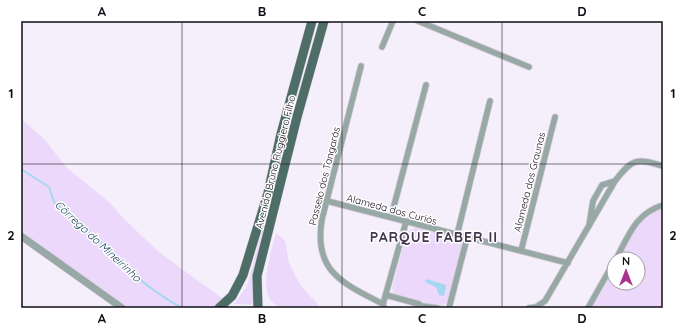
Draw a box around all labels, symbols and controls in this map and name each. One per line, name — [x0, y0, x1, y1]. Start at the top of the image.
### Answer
text: A — [98, 3, 107, 19]
text: B — [258, 3, 266, 19]
text: C — [418, 3, 426, 19]
text: D — [577, 3, 587, 19]
text: 1 — [8, 85, 14, 101]
text: 1 — [670, 85, 676, 101]
street label: Avenida Bruno Ruggiero Filho — [253, 94, 298, 230]
street label: Passeio dos Tangarás — [306, 125, 343, 227]
street label: Alameda dos Graunas — [511, 130, 548, 234]
street label: Alameda dos Curiós — [345, 191, 439, 228]
water label: Córrego do Mineirinho — [52, 197, 145, 286]
text: 2 — [7, 227, 15, 243]
text: 2 — [669, 227, 677, 243]
district label: PARQUE FABER II — [370, 228, 498, 246]
north arrow — [606, 251, 646, 291]
text: N — [622, 254, 630, 268]
text: A — [98, 310, 107, 326]
text: B — [258, 310, 266, 326]
text: C — [418, 310, 426, 326]
text: D — [577, 310, 587, 326]

